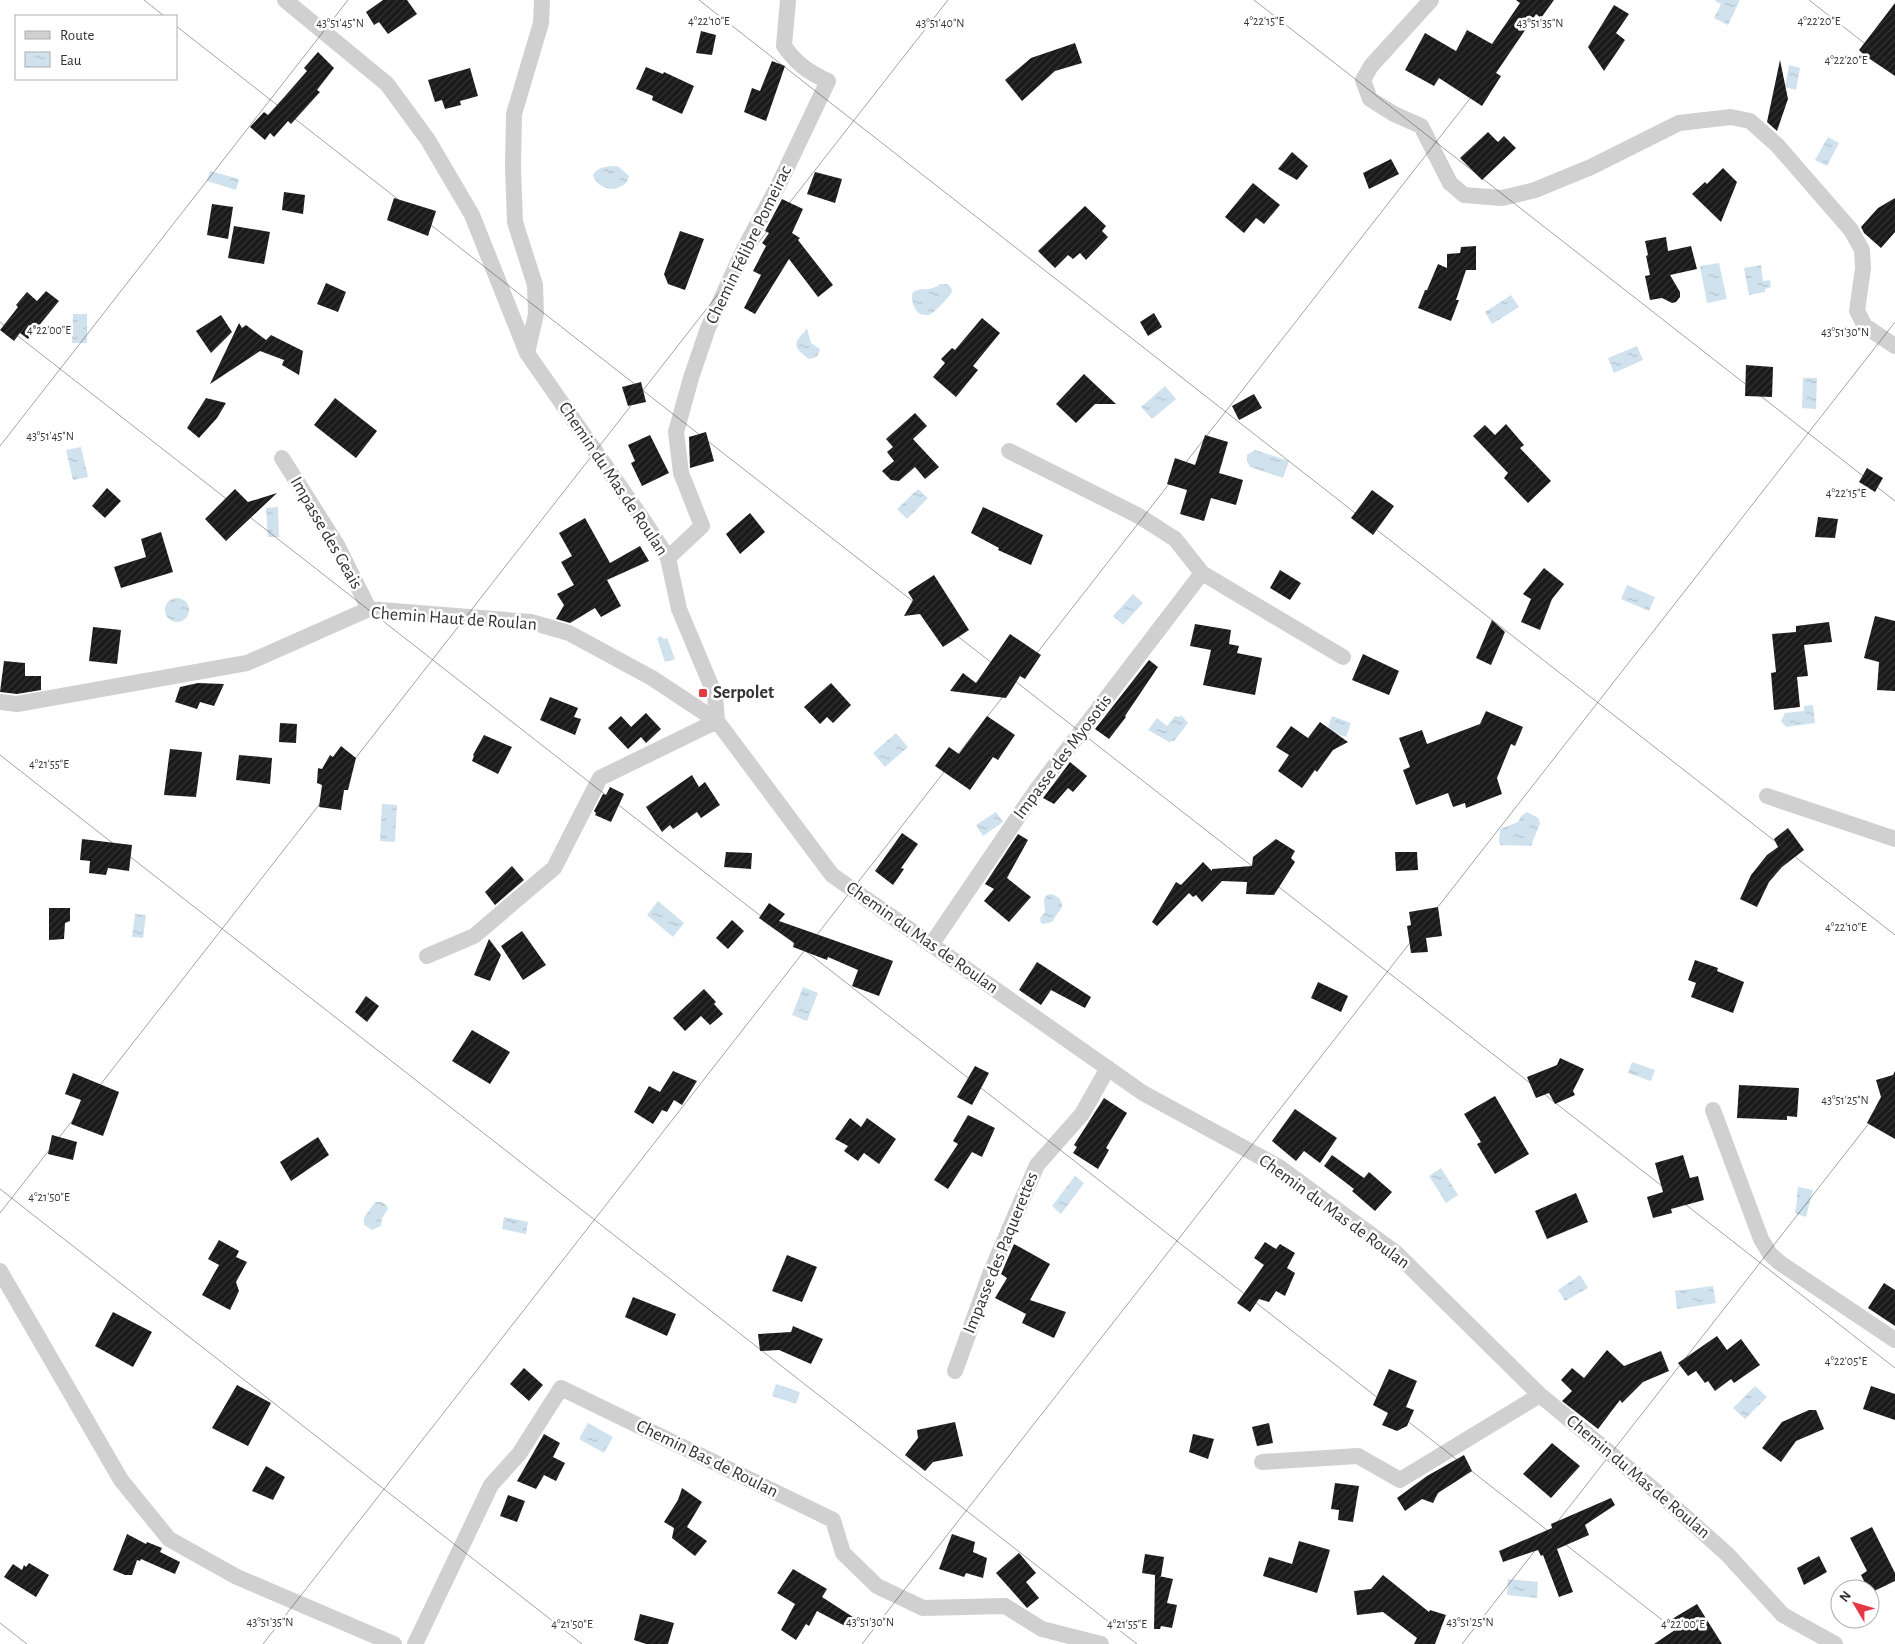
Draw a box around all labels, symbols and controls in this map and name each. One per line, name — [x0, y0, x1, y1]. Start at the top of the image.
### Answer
legend — [15, 15, 178, 80]
text: 4°22'10"E — [688, 15, 730, 27]
text: 4°22'15"E — [1244, 15, 1284, 27]
text: 4°22'20"E — [1797, 15, 1841, 27]
text: 43°51'45"N — [316, 17, 364, 29]
text: 43°51'40"N — [915, 17, 965, 29]
text: 43°51'35"N — [1517, 17, 1563, 29]
text: Route — [60, 28, 94, 43]
text: Eau — [60, 53, 82, 68]
text: 4°22'20"E — [1824, 54, 1868, 66]
street label: Chemin Félibre Pomeirac — [703, 163, 795, 327]
text: 4°22'00"E — [27, 324, 71, 336]
text: 43°51'30"N — [1821, 326, 1869, 338]
street label: Chemin du Mas de Roulan — [555, 399, 671, 559]
text: 43°51'45"N — [26, 430, 74, 442]
street label: Impasse des Geais — [287, 474, 365, 592]
text: 4°22'15"E — [1826, 487, 1866, 499]
street label: Chemin Haut de Roulan — [371, 604, 537, 634]
place label: Serpolet — [713, 684, 774, 702]
marker: Serpolet — [697, 687, 709, 699]
street label: Impasse des Myosotis — [1010, 691, 1116, 823]
text: 4°21'55"E — [29, 758, 69, 770]
street label: Chemin du Mas de Roulan — [843, 879, 1001, 997]
text: 4°22'10"E — [1825, 921, 1867, 933]
text: 43°51'25"N — [1821, 1094, 1869, 1106]
street label: Chemin du Mas de Roulan — [1255, 1151, 1413, 1273]
street label: Impasse des Paquerettes — [960, 1170, 1042, 1336]
text: 4°21'50"E — [28, 1191, 70, 1203]
text: 4°22'05"E — [1825, 1355, 1868, 1367]
street label: Chemin du Mas de Roulan — [1563, 1412, 1713, 1542]
street label: Chemin Bas de Roulan — [633, 1417, 781, 1501]
north arrow — [1830, 1579, 1880, 1629]
text: N — [1837, 1588, 1854, 1605]
text: 43°51'35"N — [247, 1616, 293, 1628]
text: 43°51'30"N — [846, 1616, 894, 1628]
text: 43°51'25"N — [1446, 1616, 1494, 1628]
text: 4°21'50"E — [551, 1618, 593, 1630]
text: 4°21'55"E — [1107, 1618, 1147, 1630]
text: 4°22'00"E — [1661, 1618, 1705, 1630]

